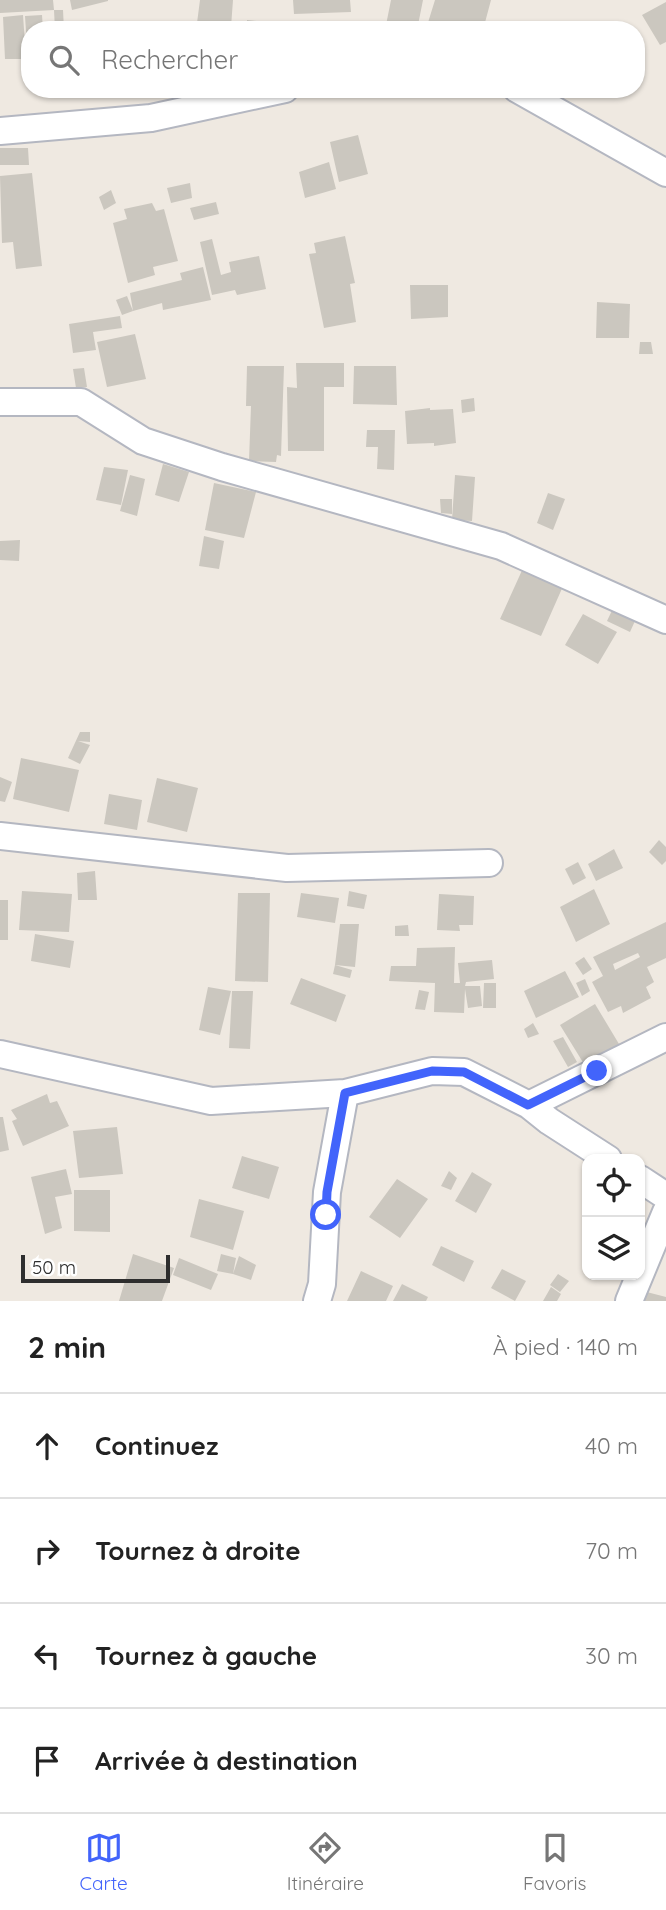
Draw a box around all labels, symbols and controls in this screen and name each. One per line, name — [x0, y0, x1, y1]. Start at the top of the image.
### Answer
search box — [21, 21, 645, 98]
icon: search — [45, 41, 83, 79]
text: Rechercher — [101, 43, 238, 76]
route end — [581, 1055, 612, 1086]
map controls — [582, 1154, 645, 1280]
button: locate — [582, 1154, 645, 1217]
route start — [310, 1199, 341, 1230]
button: layers — [582, 1217, 645, 1280]
scale bar — [21, 1252, 170, 1284]
text: 50 m — [32, 1255, 76, 1279]
text: 2 min — [28, 1328, 106, 1366]
text: À pied · 140 m — [493, 1332, 638, 1361]
icon: ahead — [28, 1427, 66, 1465]
text: Continuez — [95, 1429, 218, 1462]
text: 40 m — [585, 1431, 638, 1460]
icon: right — [28, 1532, 66, 1570]
text: Tournez à droite — [95, 1534, 300, 1567]
text: 70 m — [585, 1536, 638, 1565]
icon: left — [28, 1637, 66, 1675]
text: Tournez à gauche — [95, 1639, 317, 1672]
text: 30 m — [585, 1641, 638, 1670]
icon: arrive — [28, 1742, 66, 1780]
text: Arrivée à destination — [95, 1744, 358, 1777]
tab: Carte — [80, 1829, 128, 1895]
tab: Itinéraire — [287, 1829, 364, 1895]
tab: Favoris — [523, 1829, 587, 1895]

